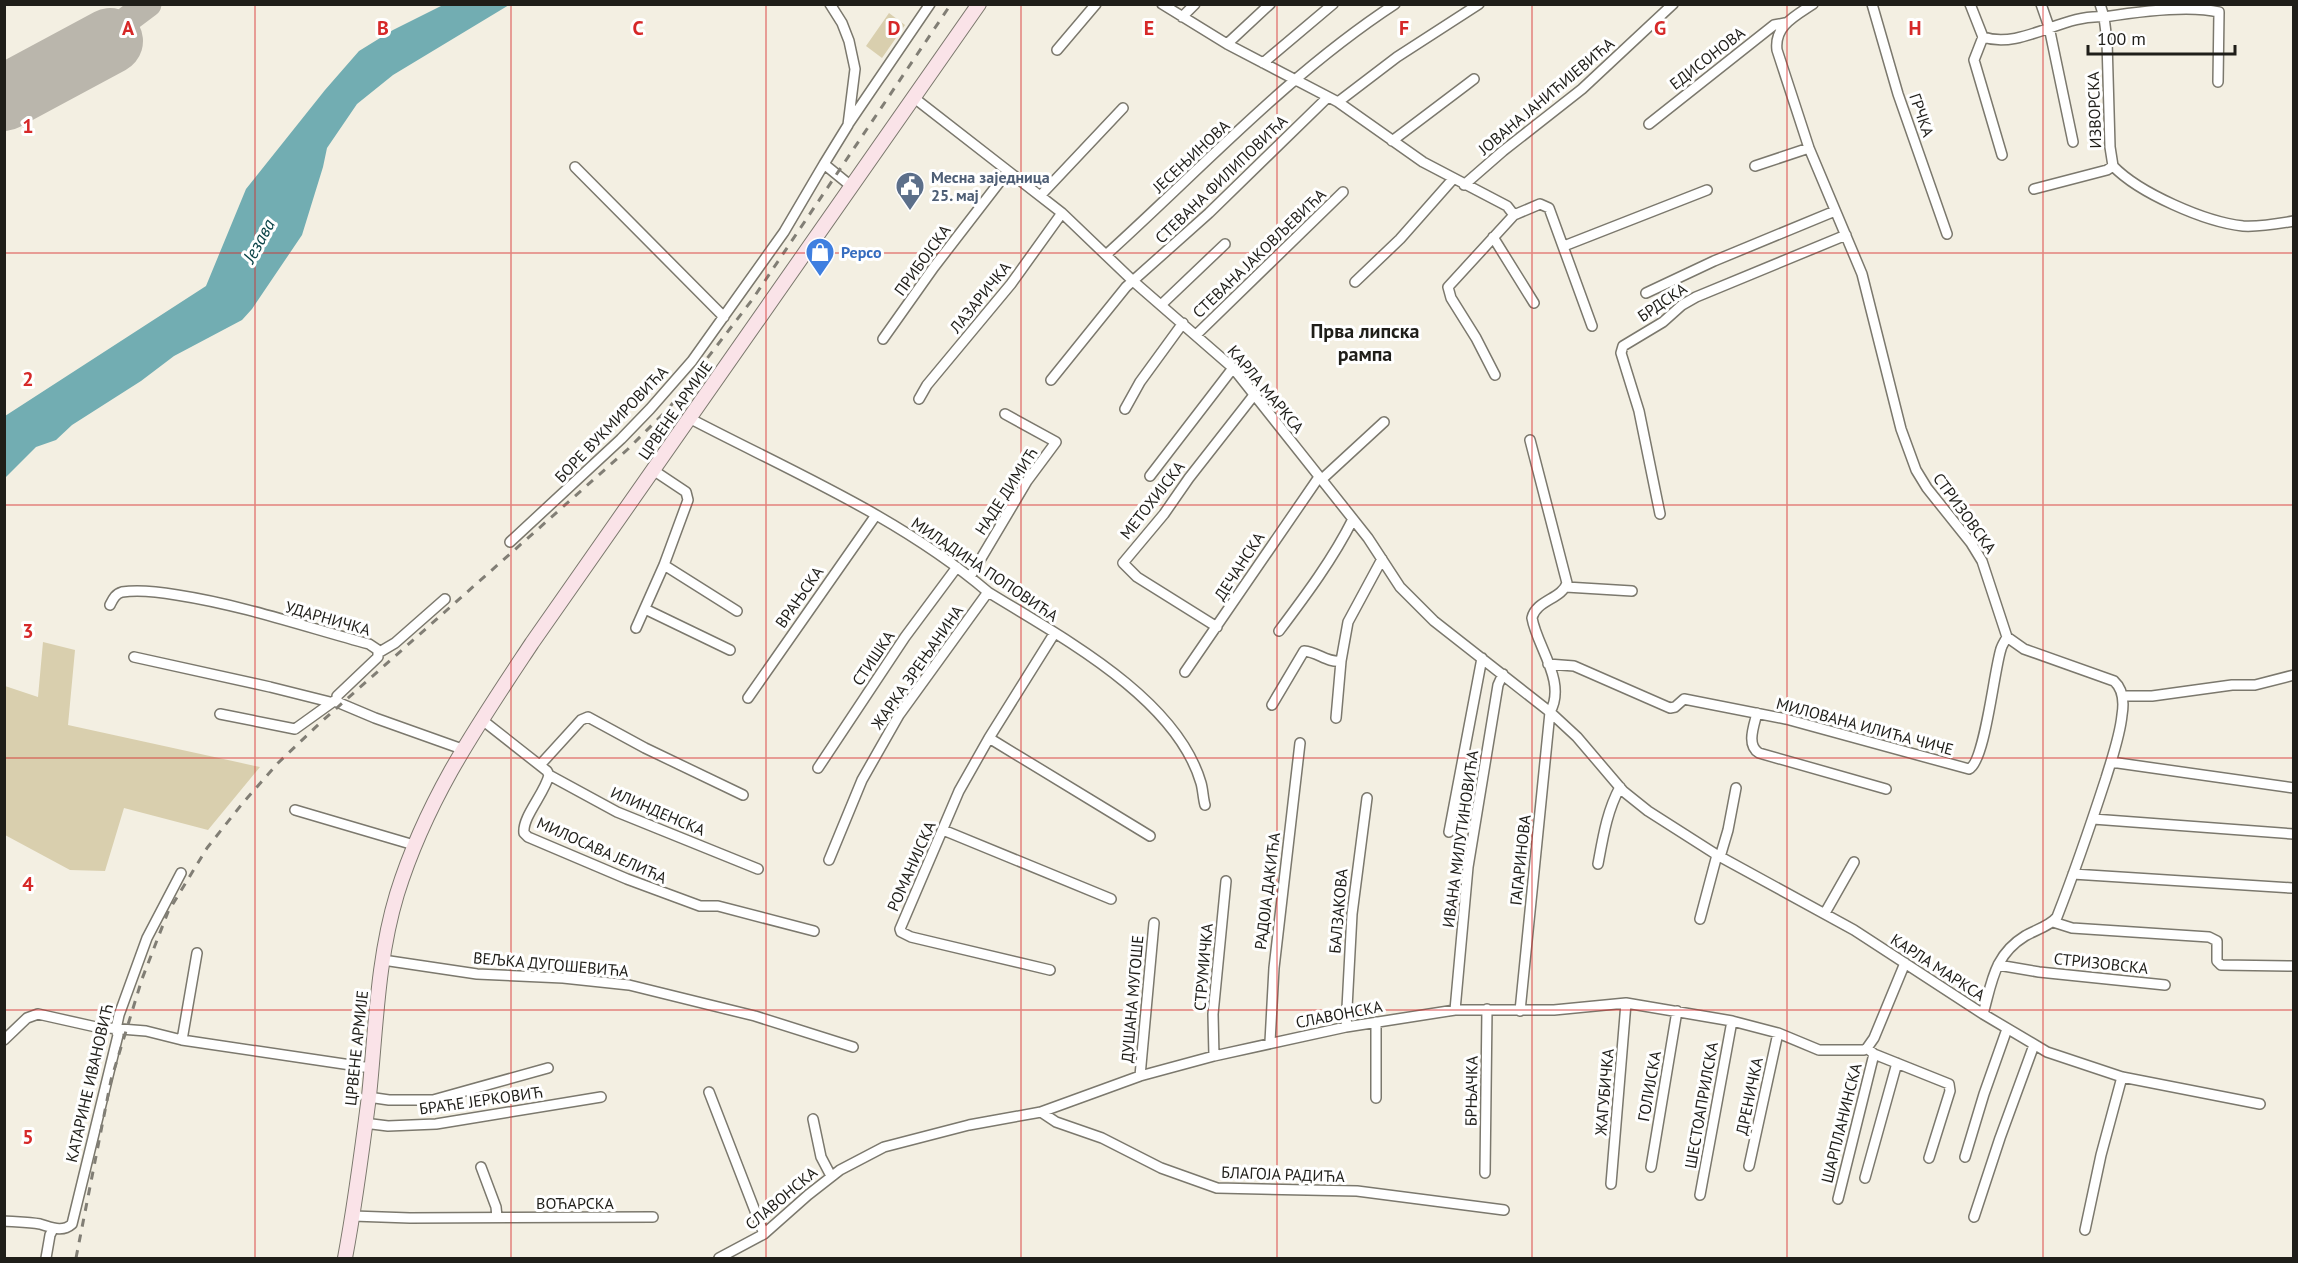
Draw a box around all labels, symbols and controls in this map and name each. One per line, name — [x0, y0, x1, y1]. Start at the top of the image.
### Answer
text: A — [122, 15, 135, 41]
text: B — [377, 15, 389, 41]
text: C — [632, 15, 644, 41]
text: D — [888, 15, 901, 41]
text: E — [1144, 15, 1154, 41]
text: F — [1399, 15, 1409, 41]
text: G — [1654, 15, 1666, 41]
text: H — [1908, 15, 1922, 41]
scale bar — [2088, 18, 2235, 56]
street label: ЕДИСОНОВА — [1665, 22, 1749, 94]
text: 100 m — [2097, 27, 2146, 50]
street label: ЈОВАНА ЈАНИЋИЈЕВИЋА — [1473, 33, 1619, 159]
street label: ИЗВОРСКА — [2083, 71, 2105, 149]
street label: ГРЧКА — [1905, 91, 1939, 140]
street label: СТЕВАНА ФИЛИПОВИЋА — [1151, 110, 1292, 247]
text: 1 — [22, 113, 34, 139]
street label: ЈЕСЕЊИНОВА — [1148, 115, 1234, 197]
place label: Месна заједница 25. мај — [931, 167, 1050, 205]
public building icon: Месна заједница 25. мај — [894, 170, 926, 212]
street label: СТЕВАНА ЈАКОВЉЕВИЋА — [1188, 184, 1330, 322]
water label: Језава — [236, 215, 280, 268]
street label: ПРИБОЈСКА — [890, 220, 955, 299]
shop icon: Pepco — [804, 236, 836, 278]
place label: Pepco — [841, 242, 882, 262]
street label: ЛАЗАРИЧКА — [945, 257, 1015, 337]
street label: БРДСКА — [1633, 278, 1691, 326]
district label: Прва липска рампа — [1311, 318, 1420, 367]
street label: КАРЛА МАРКСА — [1223, 341, 1309, 438]
street label: ЦРВЕНЕ АРМИЈЕ — [634, 357, 716, 463]
street label: БОРЕ ВУКМИРОВИЋА — [550, 361, 672, 486]
text: 2 — [22, 366, 34, 392]
street label: НАДЕ ДИМИЋ — [970, 443, 1042, 539]
street label: МЕТОХИЈСКА — [1115, 456, 1189, 543]
street label: СТРИЗОВСКА — [1929, 469, 2001, 558]
street label: МИЛАДИНА ПОПОВИЋА — [908, 512, 1063, 626]
street label: ДЕЧАНСКА — [1210, 528, 1269, 604]
street label: ВРАЊСКА — [771, 562, 828, 632]
street label: УДАРНИЧКА — [283, 596, 373, 640]
street label: ЖАРКА ЗРЕЊАНИНА — [866, 601, 968, 734]
text: 3 — [22, 618, 34, 644]
street label: СТИШКА — [847, 626, 899, 689]
street label: МИЛОВАНА ИЛИЋА ЧИЧЕ — [1774, 693, 1956, 759]
street label: ИВАНА МИЛУТИНОВИЋА — [1438, 748, 1482, 929]
street label: ИЛИНДЕНСКА — [608, 782, 709, 840]
street label: МИЛОСАВА ЈЕЛИЋА — [534, 812, 671, 888]
street label: ГАГАРИНОВА — [1505, 813, 1535, 906]
street label: РОМАНИЈСКА — [882, 817, 940, 914]
street label: РАДОЈА ДАКИЋА — [1250, 831, 1284, 951]
street label: БАЛЗАКОВА — [1324, 867, 1352, 954]
text: 4 — [22, 871, 34, 897]
street label: СТРУМИЧКА — [1189, 922, 1217, 1012]
street label: КАРЛА МАРКСА — [1887, 929, 1990, 1005]
street label: ДУШАНА МУГОШЕ — [1116, 934, 1148, 1064]
street label: ВЕЉКА ДУГОШЕВИЋА — [472, 947, 630, 981]
street label: СТРИЗОВСКА — [2053, 948, 2150, 978]
street label: ЦРВЕНЕ АРМИЈЕ — [340, 989, 372, 1107]
street label: СЛАВОНСКА — [1294, 996, 1385, 1032]
street label: КАТАРИНЕ ИВАНОВИЋ — [61, 1002, 117, 1164]
street label: ШЕСТОАПРИЛСКА — [1680, 1040, 1722, 1170]
street label: ЖАГУБИЧКА — [1590, 1047, 1618, 1137]
street label: ГОЛИЈСКА — [1633, 1049, 1665, 1123]
street label: БРЊАЧКА — [1460, 1055, 1482, 1126]
street label: ДРЕНИЧКА — [1731, 1055, 1767, 1137]
street label: ШАРПЛАНИНСКА — [1816, 1060, 1866, 1185]
street label: БРАЋЕ ЈЕРКОВИЋ — [418, 1081, 544, 1119]
text: 5 — [22, 1124, 34, 1150]
street label: СЛАВОНСКА — [741, 1162, 822, 1234]
street label: БЛАГОЈА РАДИЋА — [1221, 1162, 1346, 1186]
street label: ВОЋАРСКА — [536, 1193, 615, 1213]

